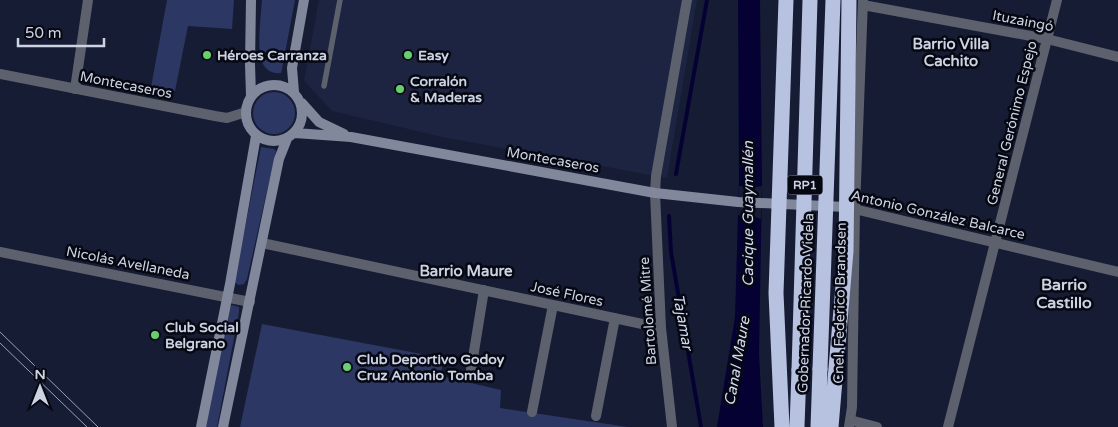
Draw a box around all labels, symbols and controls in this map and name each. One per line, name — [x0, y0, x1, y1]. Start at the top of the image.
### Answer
street label: Ituzaingó — [991, 7, 1055, 35]
scale bar — [18, 15, 104, 47]
text: 50 m — [25, 24, 62, 42]
district label: Barrio Villa Cachito — [913, 35, 989, 70]
street label: General Gerónimo Espejo — [983, 39, 1041, 207]
place label: Héroes Carranza — [217, 47, 327, 64]
place label: Easy — [418, 47, 449, 64]
marker: Héroes Carranza — [201, 49, 213, 61]
marker: Easy — [402, 49, 414, 61]
street label: Montecaseros — [78, 68, 174, 102]
place label: Corralón & Maderas — [410, 73, 482, 106]
marker: Corralón & Maderas — [394, 83, 406, 95]
water label: Cacique Guaymallén — [739, 140, 757, 287]
street label: Montecaseros — [505, 143, 601, 177]
road number: RP1 — [788, 176, 822, 194]
street label: Antonio González Balcarce — [849, 187, 1027, 243]
street label: Gobernador Ricardo Videla — [794, 213, 818, 393]
street label: Cnel. Federico Brandsen — [830, 222, 850, 384]
street label: Nicolás Avellaneda — [65, 243, 191, 283]
street label: Bartolomé Mitre — [636, 256, 660, 366]
district label: Barrio Maure — [419, 262, 513, 280]
district label: Barrio Castillo — [1036, 275, 1092, 313]
street label: José Flores — [529, 278, 605, 310]
water label: Tajamar — [669, 293, 697, 354]
water label: Canal Maure — [720, 314, 754, 407]
place label: Club Social Belgrano — [165, 319, 239, 352]
marker: Club Social Belgrano — [149, 329, 161, 341]
place label: Club Deportivo Godoy Cruz Antonio Tomba — [357, 351, 505, 384]
marker: Club Deportivo Godoy Cruz Antonio Tomba — [341, 361, 353, 373]
north arrow — [15, 362, 65, 412]
text: N — [34, 366, 46, 383]

